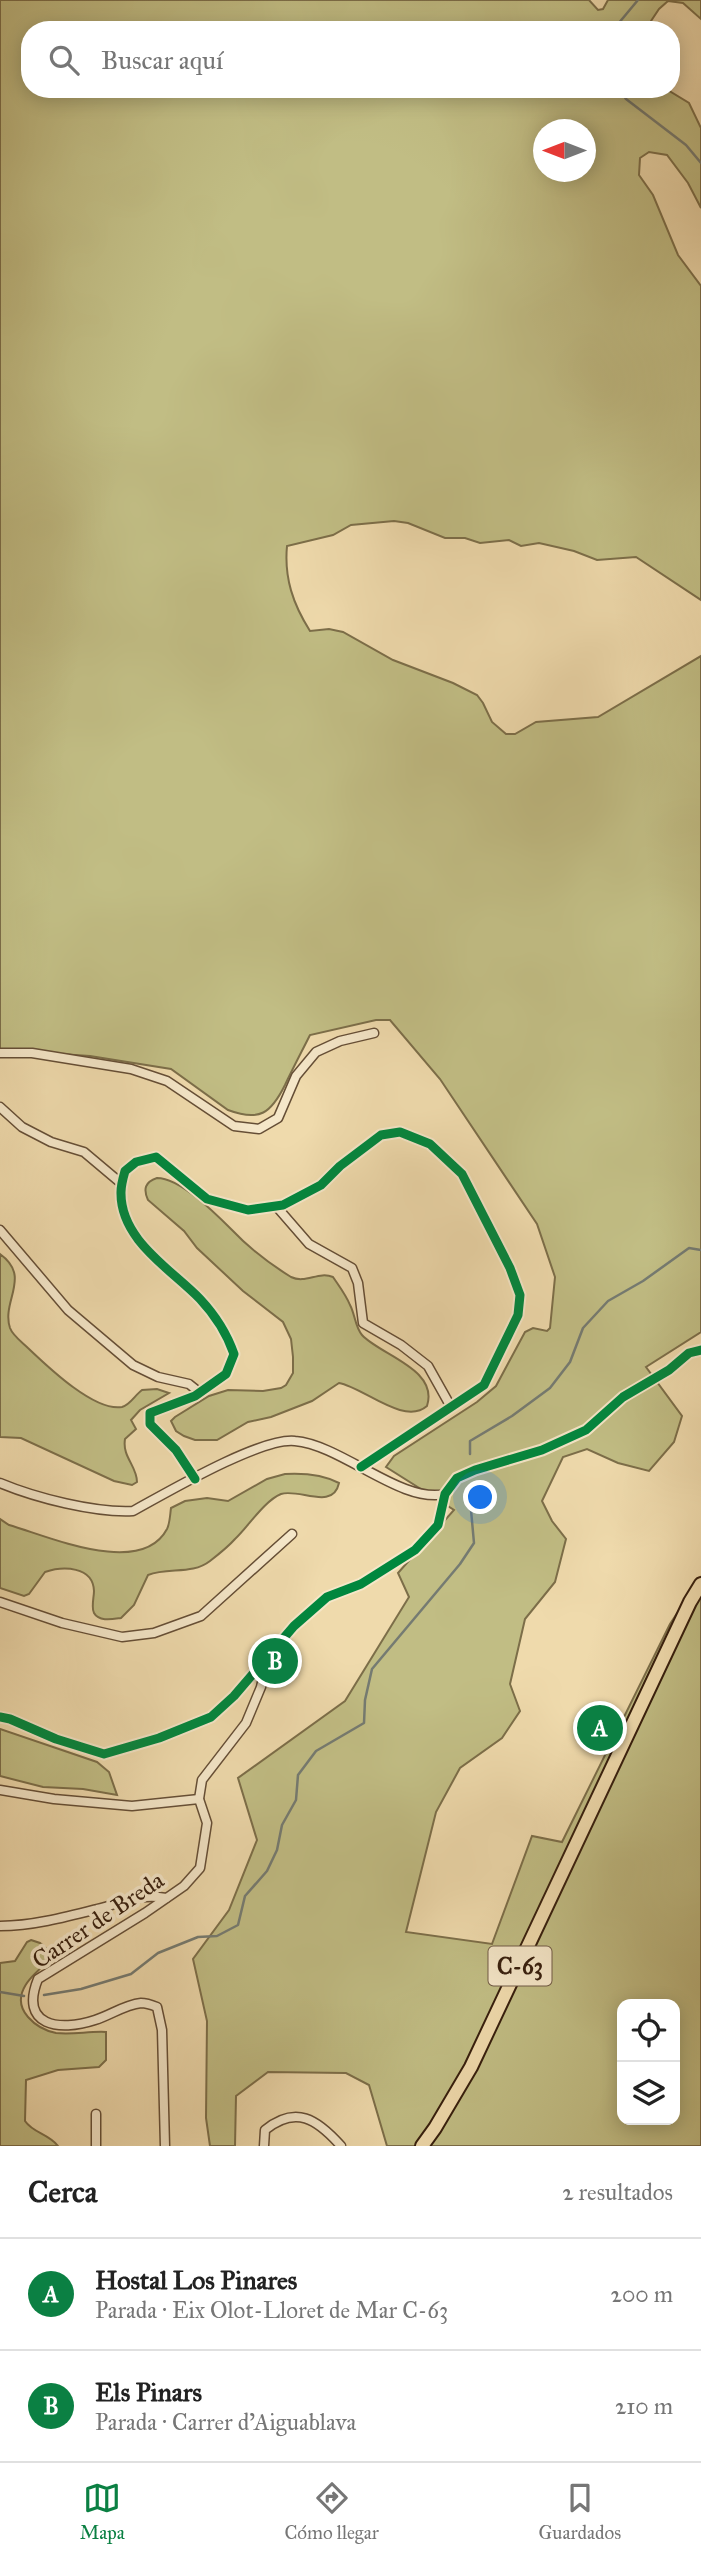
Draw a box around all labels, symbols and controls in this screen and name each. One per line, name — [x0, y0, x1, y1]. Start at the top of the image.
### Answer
search box — [21, 21, 680, 98]
icon: search — [45, 41, 83, 79]
text: Buscar aquí — [101, 44, 223, 76]
north arrow — [533, 119, 596, 182]
your location — [463, 1480, 497, 1514]
pin: B — [252, 1635, 298, 1687]
pin: A — [577, 1702, 623, 1754]
street label: Carrer de Breda — [26, 1864, 170, 1975]
road number: C-63 — [489, 1946, 552, 1985]
map controls — [617, 1999, 680, 2125]
button: locate — [617, 1999, 680, 2062]
button: layers — [617, 2062, 680, 2125]
text: Cerca — [28, 2174, 97, 2210]
text: 2 resultados — [562, 2178, 673, 2206]
text: Hostal Los Pinares — [95, 2264, 297, 2296]
text: A — [43, 2280, 59, 2308]
text: 200 m — [611, 2280, 673, 2308]
text: Parada · Eix Olot-Lloret de Mar C-63 — [95, 2296, 448, 2324]
text: Els Pinars — [95, 2376, 202, 2408]
text: B — [43, 2392, 59, 2420]
text: 210 m — [615, 2392, 673, 2420]
text: Parada · Carrer d'Aiguablava — [95, 2408, 356, 2436]
tab: Mapa — [80, 2479, 125, 2544]
tab: Cómo llegar — [284, 2479, 379, 2544]
tab: Guardados — [538, 2479, 621, 2544]

